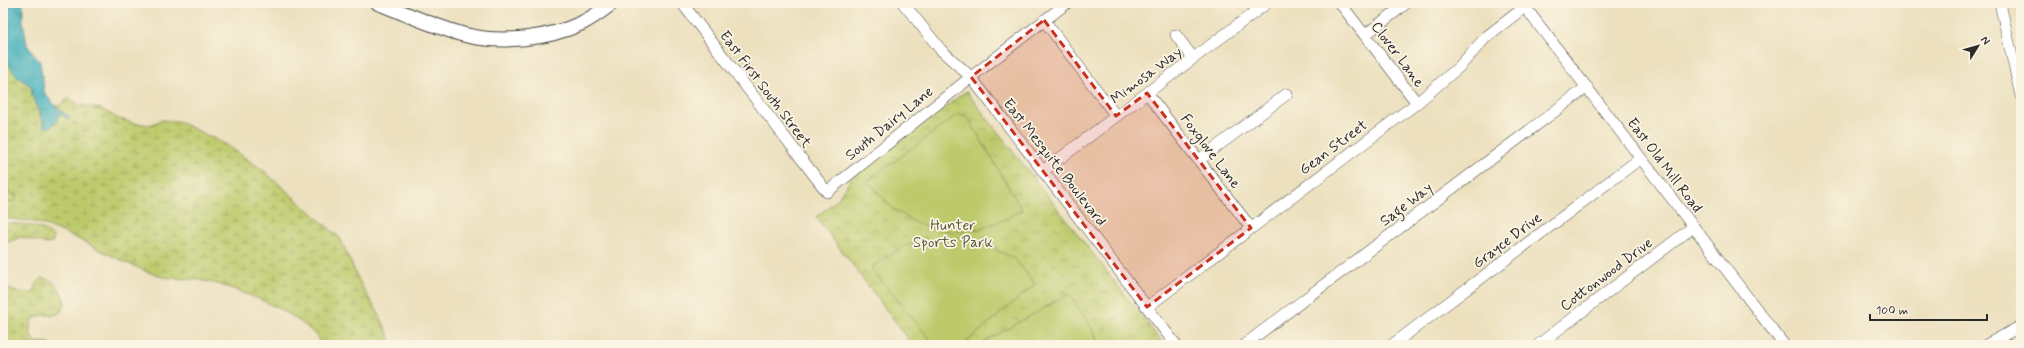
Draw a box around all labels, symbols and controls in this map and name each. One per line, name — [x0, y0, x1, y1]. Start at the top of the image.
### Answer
street label: Clover Lane — [1366, 18, 1429, 92]
north arrow — [1958, 26, 1998, 66]
street label: East First South Street — [715, 27, 816, 152]
text: N — [1977, 33, 1993, 48]
street label: Mimosa Way — [1107, 42, 1187, 109]
street label: South Dairy Lane — [841, 82, 938, 165]
street label: East Mesquite Boulevard — [998, 95, 1110, 231]
street label: Foxglove Lane — [1175, 110, 1245, 194]
street label: East Old Mill Road — [1622, 114, 1707, 217]
street label: Gean Street — [1295, 116, 1372, 180]
street label: Sage Way — [1376, 178, 1438, 232]
street label: Grayce Drive — [1469, 208, 1546, 273]
park label: Hunter Sports Park — [913, 216, 994, 253]
street label: Cottonwood Drive — [1556, 233, 1657, 316]
scale bar — [1870, 296, 1987, 322]
text: 100 m — [1876, 303, 1908, 319]

